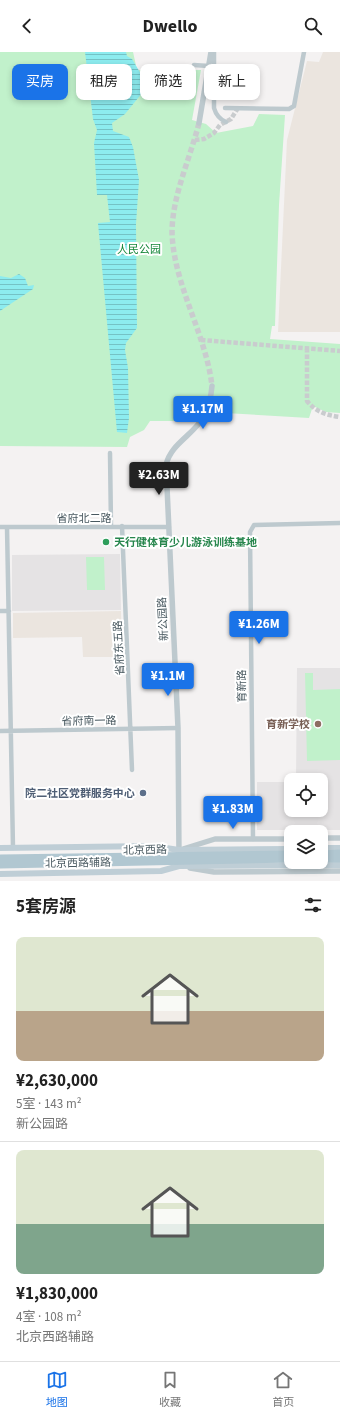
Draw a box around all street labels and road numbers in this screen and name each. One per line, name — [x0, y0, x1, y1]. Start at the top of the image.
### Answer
street label: 省府北二路 — [57, 511, 112, 526]
street label: 新公园路 — [154, 597, 172, 641]
street label: 省府东五路 — [110, 620, 128, 676]
street label: 育新路 — [234, 669, 250, 703]
street label: 省府南一路 — [61, 713, 117, 729]
street label: 北京西路 — [123, 842, 167, 858]
street label: 北京西路辅路 — [45, 855, 111, 871]

